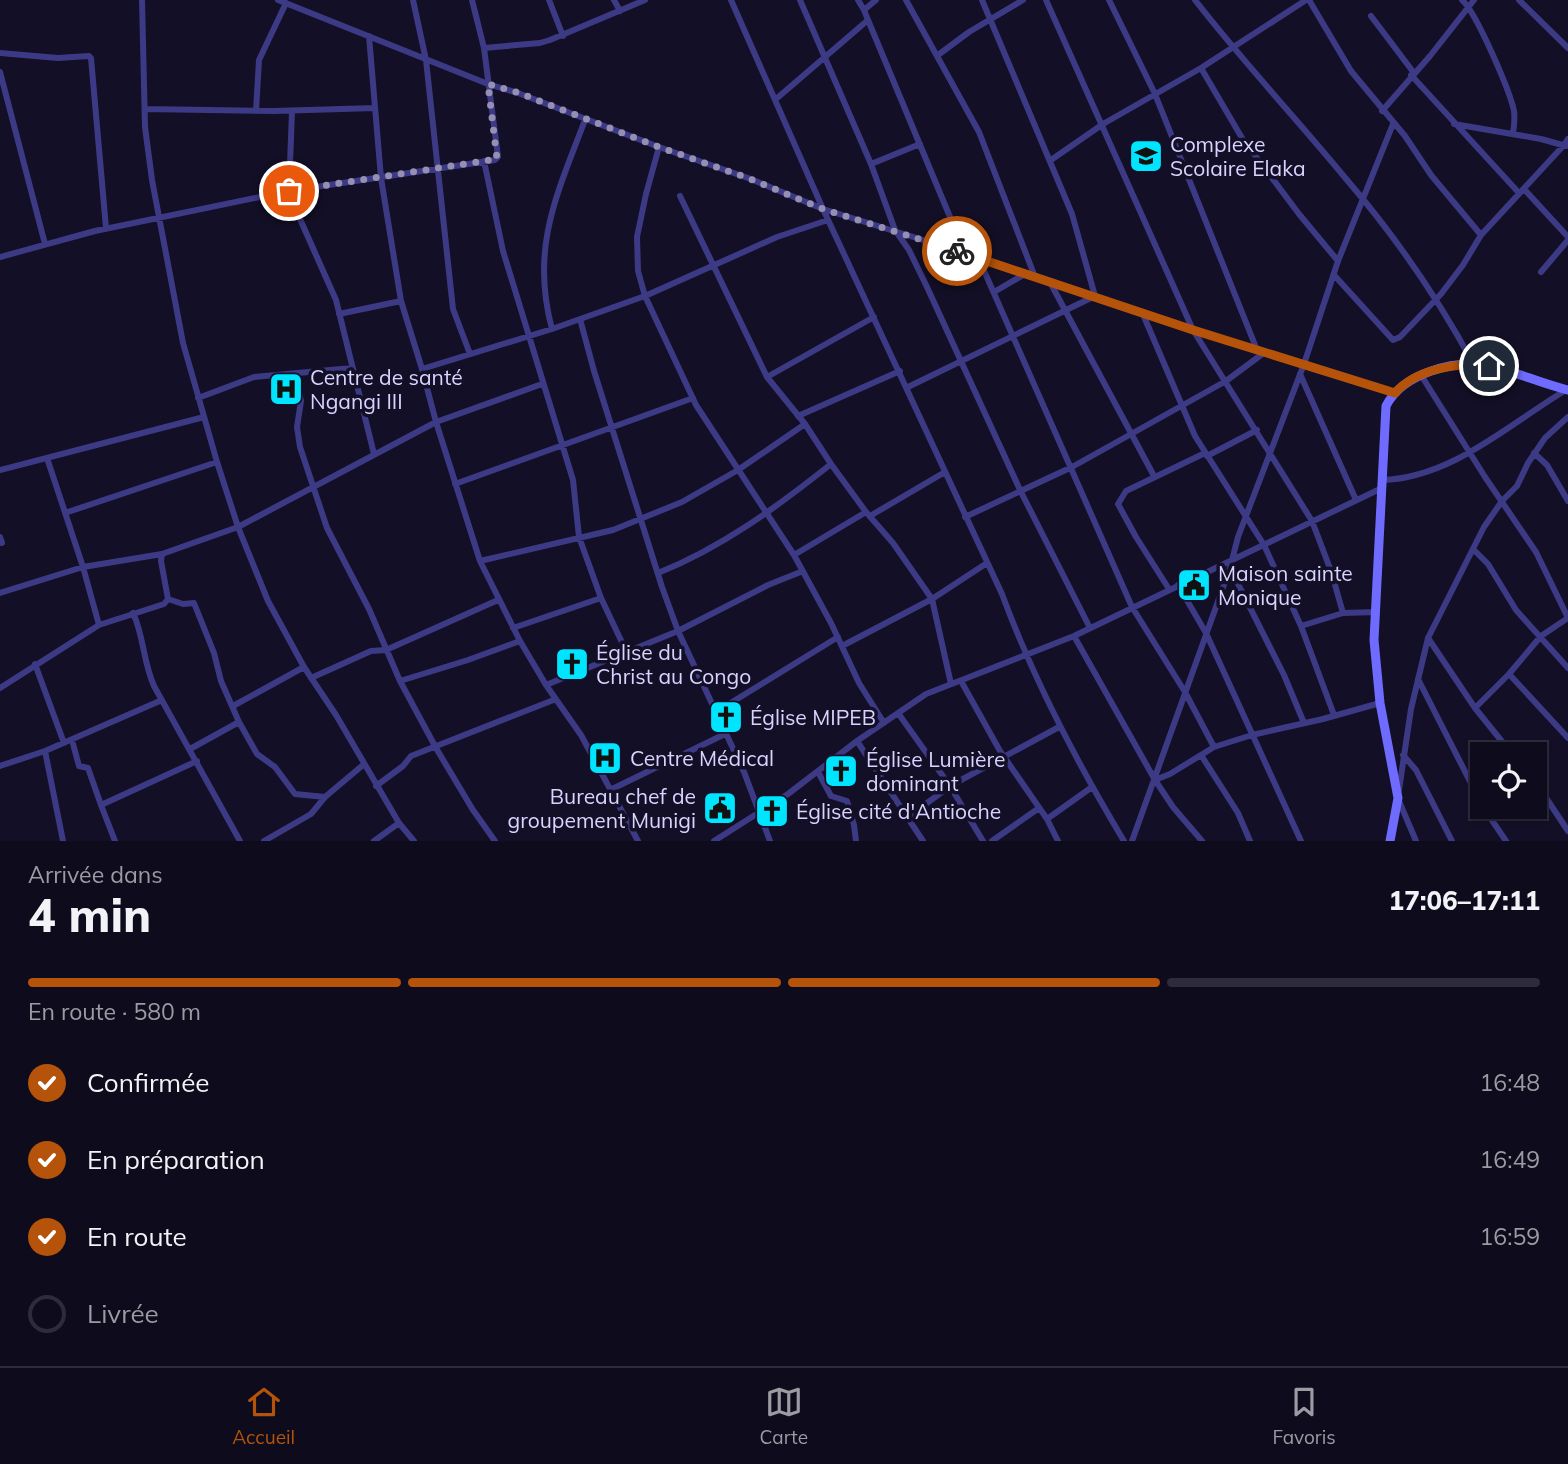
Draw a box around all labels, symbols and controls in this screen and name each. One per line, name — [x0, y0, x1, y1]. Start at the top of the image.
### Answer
place label: Complexe Scolaire Elaka — [1170, 131, 1306, 181]
school or university icon: Complexe Scolaire Elaka — [1127, 137, 1165, 175]
pin — [259, 161, 319, 221]
icon: bag — [270, 172, 308, 210]
courier — [922, 216, 992, 286]
icon: bike — [938, 232, 976, 270]
pin — [1459, 336, 1519, 396]
icon: home — [1470, 347, 1508, 385]
place label: Centre de santé Ngangi III — [310, 364, 463, 414]
hospital icon: Centre de santé Ngangi III — [267, 370, 305, 408]
place label: Maison sainte Monique — [1218, 560, 1353, 610]
public building icon: Maison sainte Monique — [1175, 566, 1213, 604]
place label: Église du Christ au Congo — [596, 639, 751, 689]
church icon: Église du Christ au Congo — [553, 645, 591, 683]
church icon: Église MIPEB — [707, 698, 745, 736]
place label: Église MIPEB — [750, 704, 876, 730]
hospital icon: Centre Médical — [586, 739, 624, 777]
map controls — [1470, 742, 1547, 819]
button: locate — [1470, 742, 1547, 819]
place label: Centre Médical — [630, 745, 774, 771]
place label: Église Lumière dominant — [866, 746, 1005, 796]
church icon: Église Lumière dominant — [822, 752, 860, 790]
place label: Bureau chef de groupement Munigi — [508, 783, 696, 833]
public building icon: Bureau chef de groupement Munigi — [701, 789, 739, 827]
church icon: Église cité d'Antioche — [753, 792, 791, 830]
place label: Église cité d'Antioche — [796, 798, 1001, 824]
text: Arrivée dans — [28, 860, 163, 889]
text: 17:06–17:11 — [1389, 884, 1540, 917]
text: 4 min — [28, 886, 151, 944]
text: En route · 580 m — [28, 997, 201, 1026]
icon: check — [28, 1064, 66, 1102]
text: Confirmée — [87, 1066, 209, 1099]
text: 16:48 — [1480, 1068, 1540, 1097]
icon: check — [28, 1141, 66, 1179]
text: En préparation — [87, 1143, 265, 1176]
text: 16:49 — [1480, 1145, 1540, 1174]
icon: check — [28, 1218, 66, 1256]
text: En route — [87, 1220, 187, 1253]
text: 16:59 — [1480, 1222, 1540, 1251]
text: Livrée — [87, 1297, 159, 1330]
tab: Accueil — [232, 1383, 295, 1449]
tab: Carte — [760, 1383, 808, 1449]
tab: Favoris — [1272, 1383, 1336, 1449]

